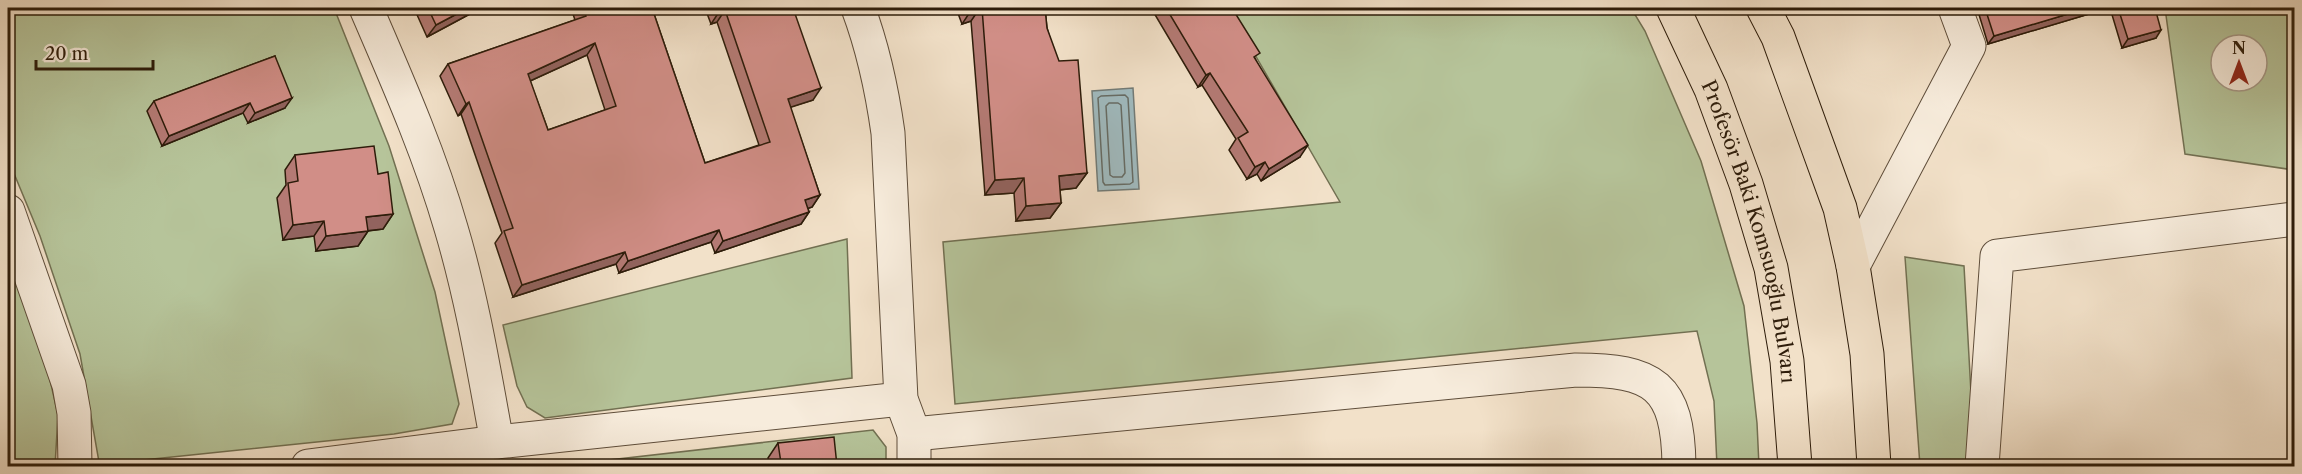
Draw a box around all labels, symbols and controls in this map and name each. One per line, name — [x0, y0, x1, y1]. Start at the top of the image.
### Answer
scale bar — [36, 33, 153, 71]
north arrow — [2209, 33, 2269, 93]
text: N — [2232, 38, 2246, 58]
text: 20 m — [45, 43, 89, 65]
street label: Profesör Baki Komsuoğlu Bulvarı — [1697, 76, 1801, 384]

